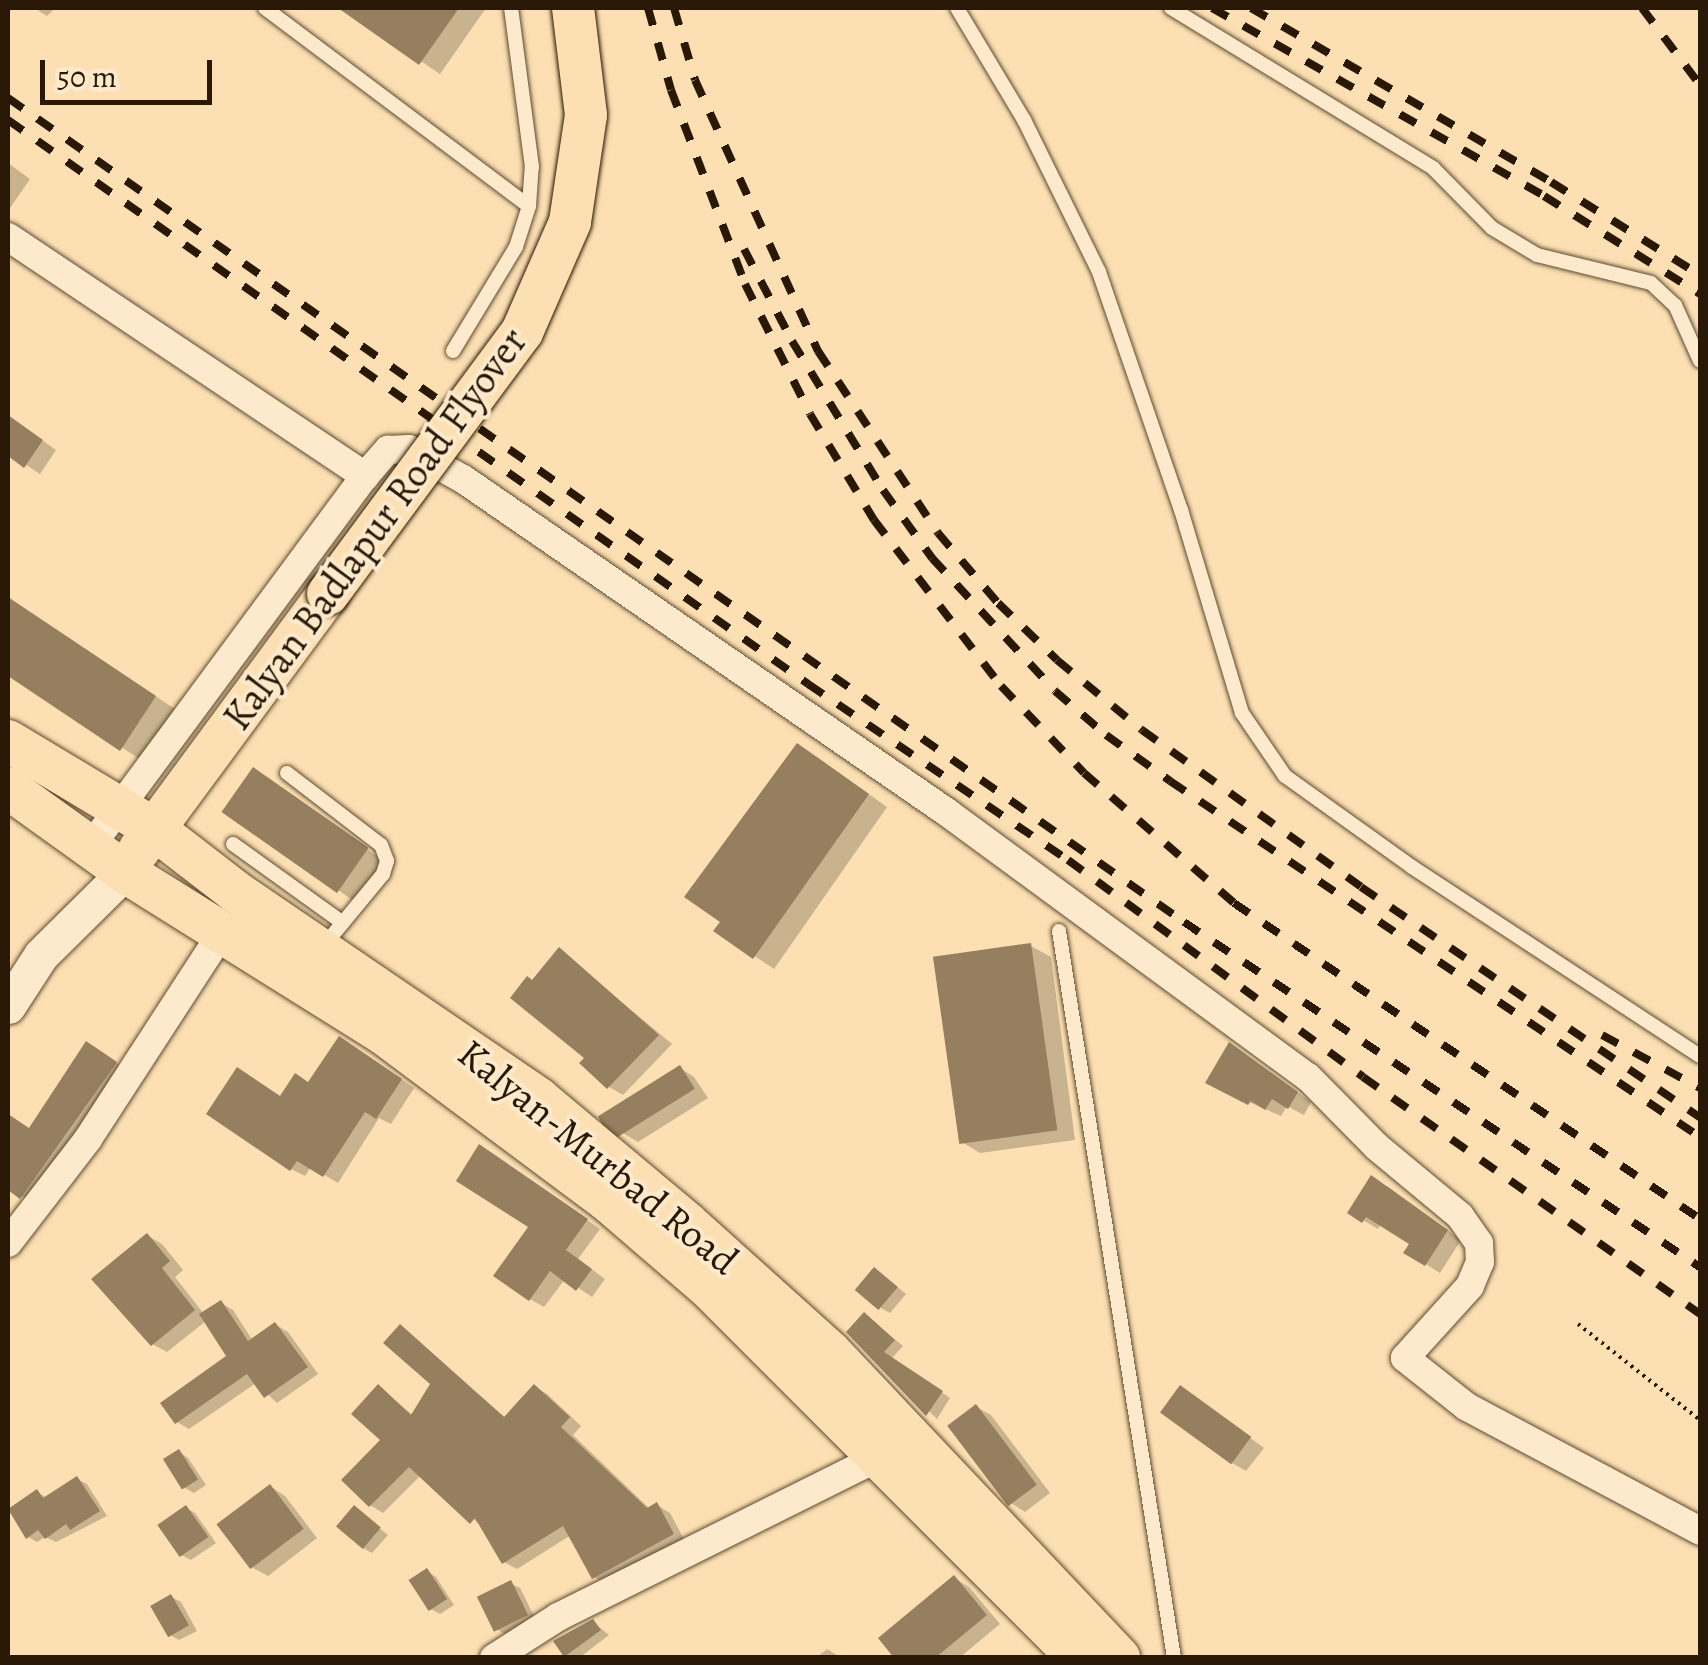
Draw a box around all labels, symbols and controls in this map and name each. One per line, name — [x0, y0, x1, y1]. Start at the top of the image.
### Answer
scale bar — [45, 40, 218, 102]
text: 50 m — [57, 57, 117, 97]
street label: Kalyan Badlapur Road Flyover — [213, 318, 537, 740]
street label: Kalyan-Murbad Road — [448, 1029, 748, 1285]

